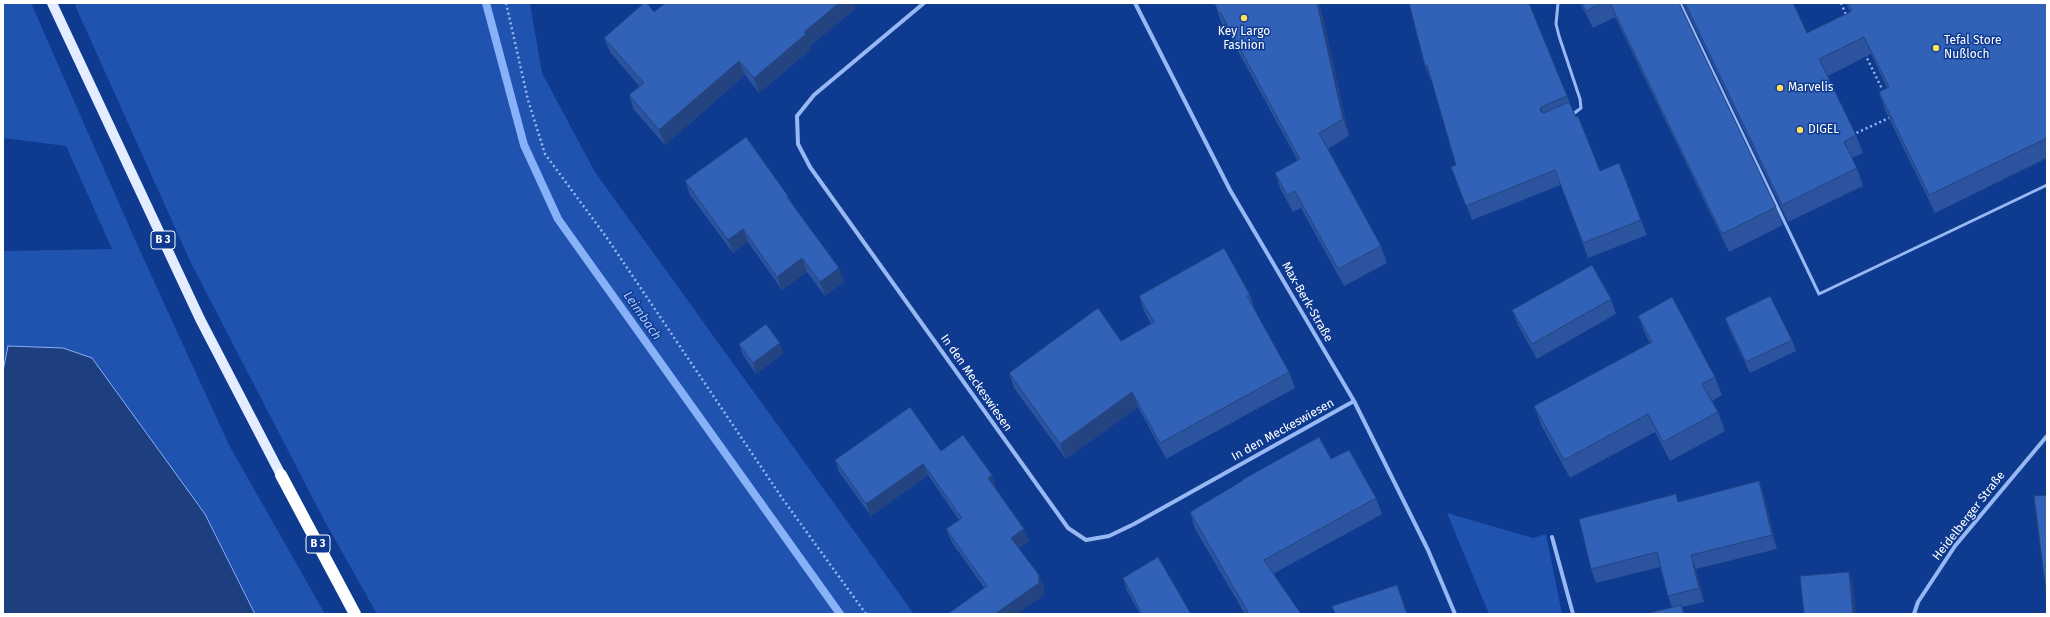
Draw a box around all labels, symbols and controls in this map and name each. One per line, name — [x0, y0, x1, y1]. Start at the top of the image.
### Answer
marker: Key Largo Fashion — [1239, 13, 1249, 23]
place label: Key Largo Fashion — [1218, 25, 1270, 53]
place label: Tefal Store Nußloch — [1944, 34, 2001, 62]
marker: Tefal Store Nußloch — [1931, 43, 1941, 53]
place label: Marvelis — [1788, 81, 1833, 95]
marker: Marvelis — [1775, 83, 1785, 93]
place label: DIGEL — [1808, 123, 1839, 137]
marker: DIGEL — [1795, 125, 1805, 135]
road number: B 3 — [151, 231, 175, 249]
street label: Max-Berk-Straße — [1278, 259, 1336, 345]
water label: Leimbach — [620, 289, 664, 343]
street label: In den Meckeswiesen — [937, 332, 1015, 434]
street label: In den Meckeswiesen — [1229, 396, 1337, 464]
street label: Heidelberger Straße — [1930, 469, 2008, 563]
road number: B 3 — [306, 535, 330, 553]

